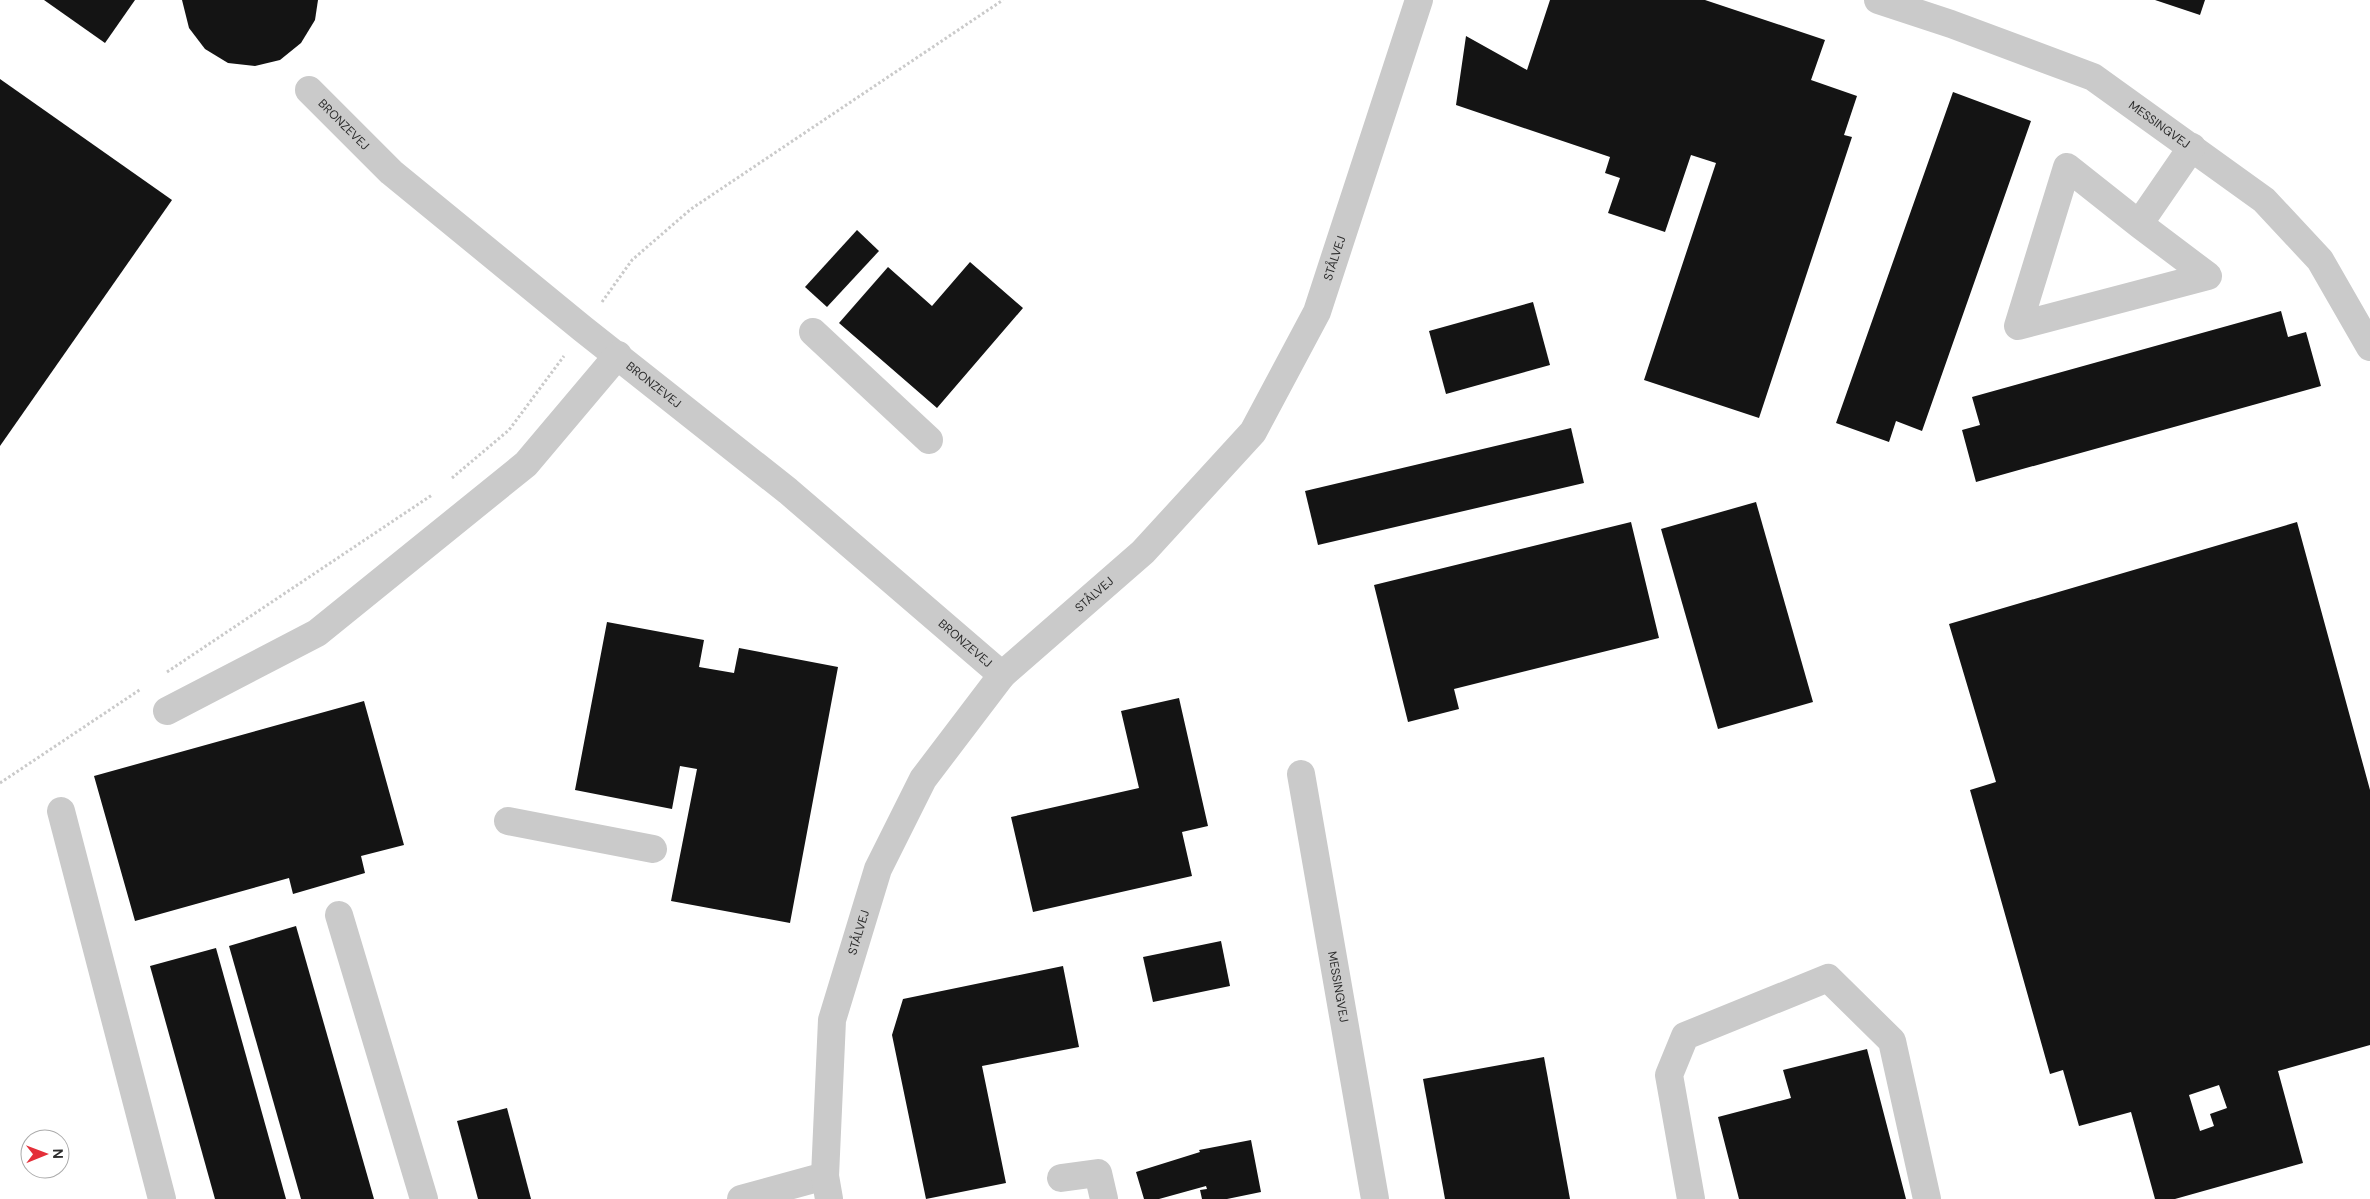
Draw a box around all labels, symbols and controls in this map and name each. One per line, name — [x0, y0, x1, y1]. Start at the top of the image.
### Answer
street label: BRONZEVEJ — [315, 96, 373, 154]
street label: MESSINGVEJ — [2125, 97, 2193, 152]
street label: STÅLVEJ — [1320, 234, 1349, 283]
street label: BRONZEVEJ — [623, 358, 685, 412]
street label: STÅLVEJ — [1072, 573, 1117, 616]
street label: BRONZEVEJ — [935, 616, 996, 671]
street label: STÅLVEJ — [844, 908, 873, 957]
street label: MESSINGVEJ — [1324, 950, 1352, 1024]
north arrow — [20, 1129, 70, 1179]
text: N — [49, 1149, 67, 1159]

